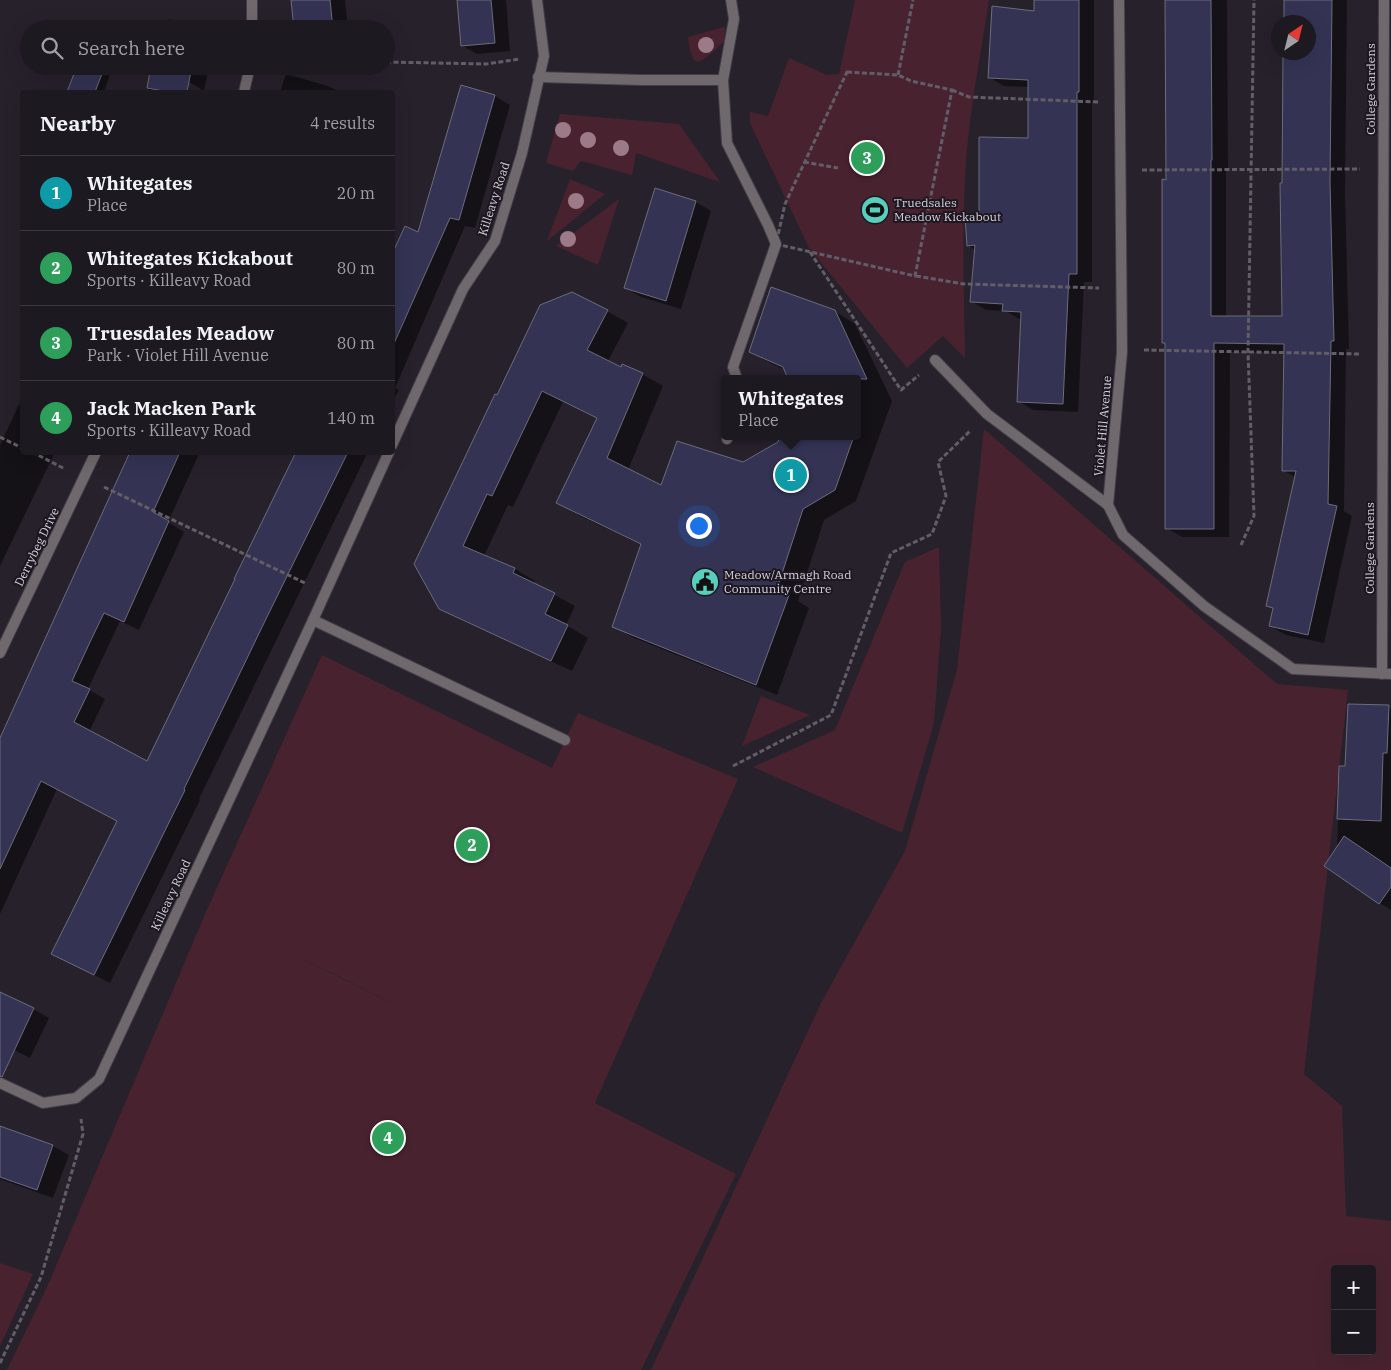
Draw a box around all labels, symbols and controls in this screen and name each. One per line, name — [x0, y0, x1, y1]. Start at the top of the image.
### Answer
north arrow — [1271, 15, 1316, 60]
search box — [20, 20, 395, 75]
icon: search — [38, 34, 66, 62]
text: Search here — [78, 36, 185, 60]
street label: College Gardens — [1363, 43, 1378, 135]
text: Nearby — [40, 109, 116, 137]
text: 4 results — [310, 113, 375, 133]
pin: 3 — [851, 139, 883, 177]
street label: Killeavy Road — [475, 160, 513, 238]
text: Whitegates — [87, 171, 192, 195]
text: 1 — [51, 183, 61, 203]
text: 20 m — [337, 183, 375, 203]
text: Place — [87, 195, 127, 215]
sports icon: Truedsales Meadow Kickabout — [860, 195, 890, 225]
place label: Truedsales Meadow Kickabout — [894, 195, 1001, 224]
text: Whitegates Kickabout — [87, 246, 293, 270]
text: 2 — [51, 258, 61, 278]
text: 80 m — [337, 258, 375, 278]
text: Sports · Killeavy Road — [87, 270, 251, 290]
text: Truesdales Meadow — [87, 321, 274, 345]
text: 3 — [51, 333, 61, 353]
text: 80 m — [337, 333, 375, 353]
text: Park · Violet Hill Avenue — [87, 345, 269, 365]
popup — [721, 375, 861, 440]
street label: Violet Hill Avenue — [1091, 375, 1114, 477]
text: Whitegates — [738, 386, 844, 410]
text: Jack Macken Park — [87, 396, 256, 420]
text: 4 — [51, 408, 61, 428]
text: 140 m — [327, 408, 375, 428]
text: Place — [738, 410, 779, 430]
text: Sports · Killeavy Road — [87, 420, 251, 440]
pin: 1 — [775, 456, 807, 494]
street label: College Gardens — [1362, 502, 1377, 594]
street label: Derrybeg Drive — [11, 505, 62, 589]
your location — [686, 513, 712, 539]
public building icon: Meadow/Armagh Road Community Centre — [690, 567, 720, 597]
place label: Meadow/Armagh Road Community Centre — [724, 567, 851, 596]
pin: 2 — [456, 826, 488, 864]
street label: Killeavy Road — [147, 857, 194, 933]
pin: 4 — [372, 1119, 404, 1157]
map controls — [1331, 1265, 1376, 1355]
button: + — [1331, 1265, 1376, 1310]
button: − — [1331, 1310, 1376, 1355]

